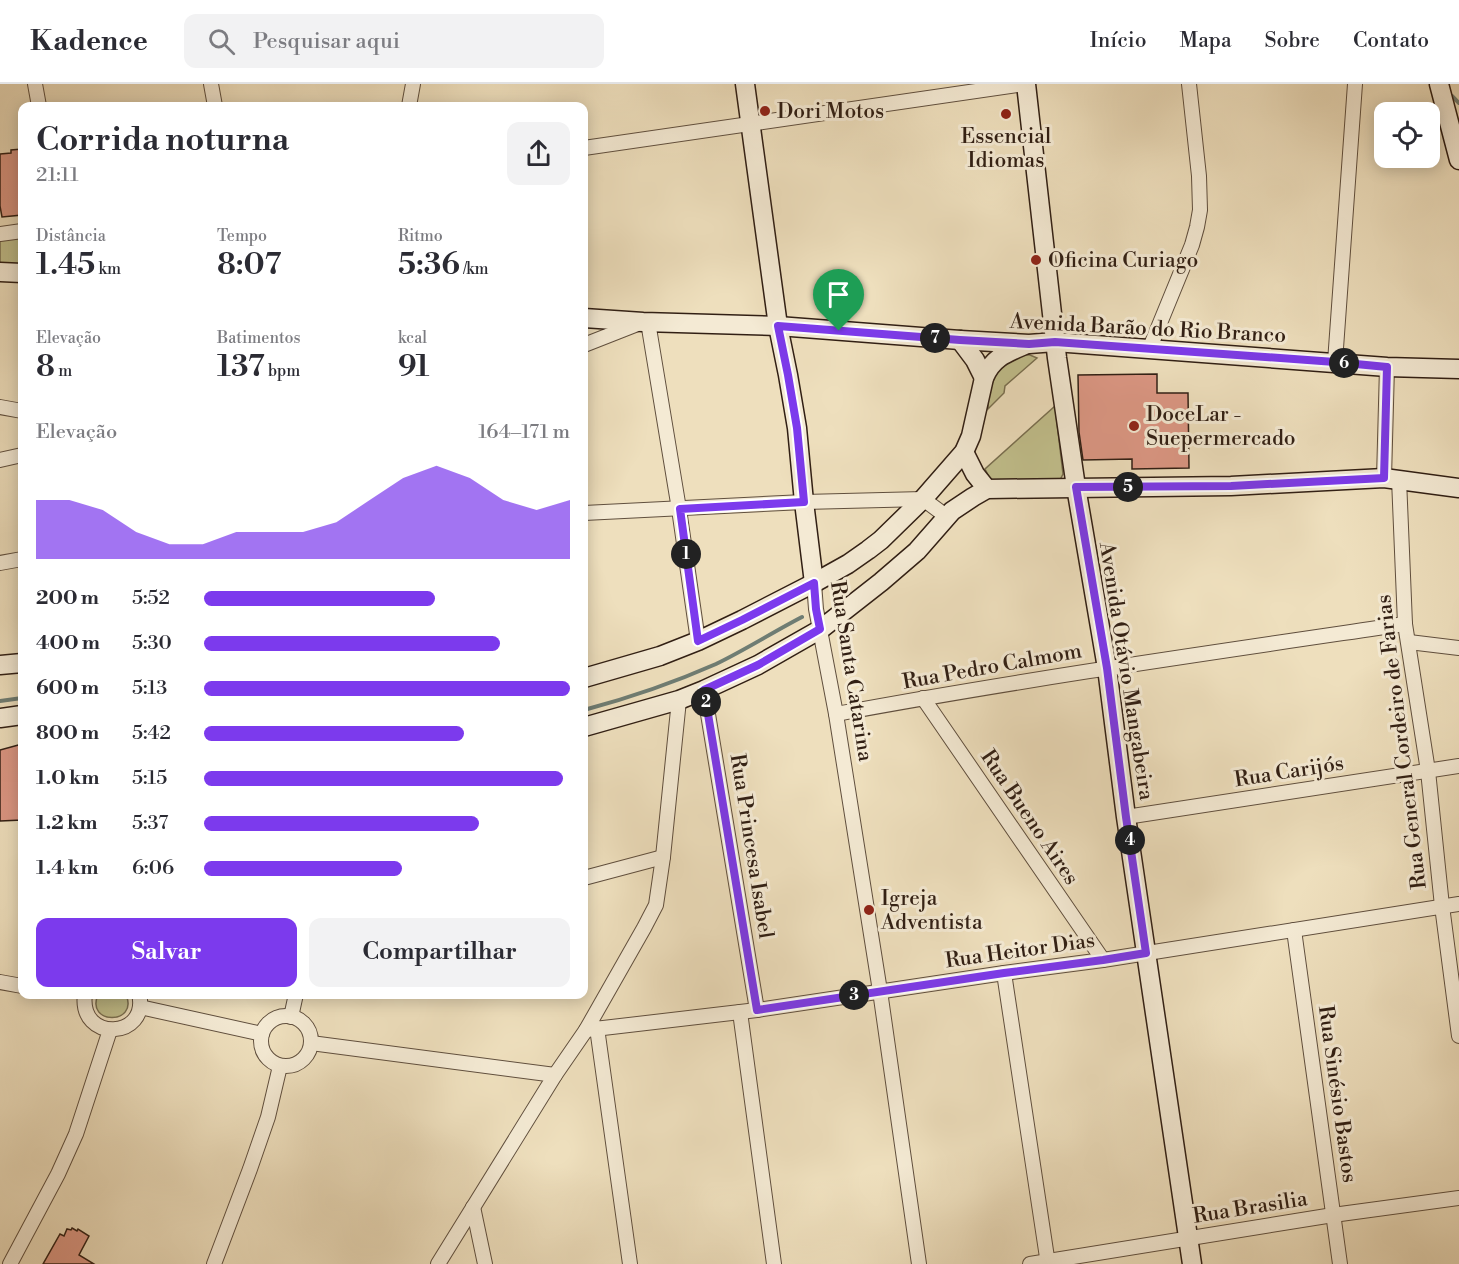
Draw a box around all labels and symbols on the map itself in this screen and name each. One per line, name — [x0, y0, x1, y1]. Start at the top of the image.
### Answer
place label: Dori Motos — [777, 99, 884, 125]
marker: Dori Motos — [758, 104, 772, 118]
marker: Essencial Idiomas — [999, 107, 1013, 121]
place label: Essencial Idiomas — [961, 124, 1051, 174]
place label: Oficina Curiago — [1048, 248, 1198, 274]
marker: Oficina Curiago — [1029, 253, 1043, 267]
pin — [813, 269, 864, 331]
street label: Avenida Barão do Rio Branco — [1008, 309, 1287, 349]
pin: 7 — [920, 323, 950, 353]
pin: 6 — [1329, 348, 1359, 378]
place label: DoceLar - Suepermercado — [1146, 402, 1296, 452]
marker: DoceLar - Suepermercado — [1127, 419, 1141, 433]
pin: 5 — [1113, 472, 1143, 502]
pin: 1 — [671, 539, 701, 569]
street label: Avenida Otávio Mangabeira — [1093, 539, 1159, 802]
street label: Rua Santa Catarina — [824, 579, 878, 764]
street label: Rua General Cordeiro de Farias — [1371, 593, 1433, 891]
street label: Rua Pedro Calmom — [900, 638, 1084, 696]
pin: 2 — [691, 687, 721, 717]
street label: Rua Bueno Aires — [974, 745, 1084, 890]
street label: Rua Carijós — [1233, 751, 1346, 793]
street label: Rua Princesa Isabel — [724, 752, 778, 940]
pin: 4 — [1115, 825, 1145, 855]
place label: Igreja Adventista — [880, 886, 983, 936]
marker: Igreja Adventista — [862, 903, 876, 917]
street label: Rua Heitor Dias — [944, 928, 1097, 974]
pin: 3 — [839, 980, 869, 1010]
street label: Rua Sinésio Bastos — [1312, 1004, 1362, 1184]
street label: Rua Brasilia — [1191, 1186, 1310, 1230]

